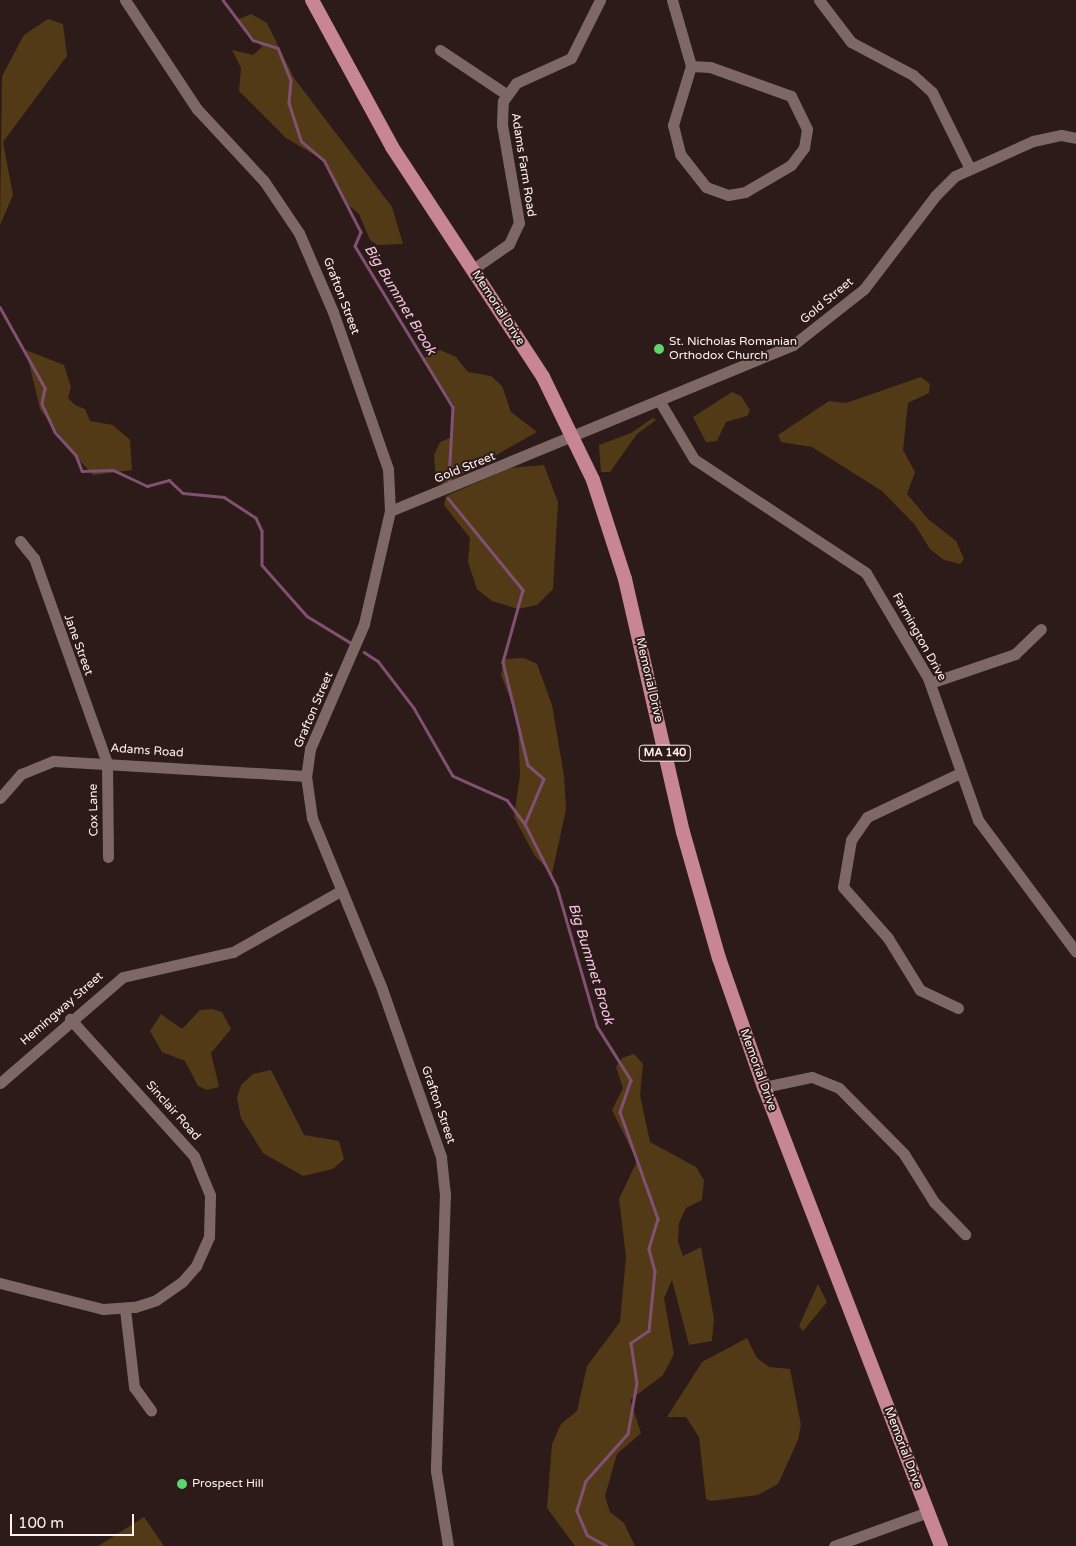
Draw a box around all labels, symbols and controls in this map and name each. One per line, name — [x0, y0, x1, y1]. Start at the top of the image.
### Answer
street label: Adams Farm Road — [508, 112, 538, 218]
water label: Big Bummet Brook — [360, 242, 440, 358]
street label: Grafton Street — [320, 255, 362, 337]
street label: Memorial Drive — [468, 268, 528, 348]
street label: Gold Street — [798, 275, 856, 327]
place label: St. Nicholas Romanian Orthodox Church — [669, 335, 797, 363]
marker: St. Nicholas Romanian Orthodox Church — [653, 343, 665, 355]
street label: Gold Street — [432, 449, 498, 487]
street label: Farmington Drive — [889, 590, 949, 684]
street label: Jane Street — [60, 613, 96, 677]
street label: Memorial Drive — [632, 636, 666, 724]
street label: Grafton Street — [291, 670, 337, 750]
street label: Adams Road — [110, 741, 184, 761]
road number: MA 140 — [639, 744, 691, 761]
street label: Cox Lane — [86, 784, 102, 836]
water label: Big Bummet Brook — [565, 901, 617, 1027]
street label: Hemingway Street — [18, 969, 106, 1049]
street label: Memorial Drive — [736, 1027, 780, 1113]
street label: Grafton Street — [418, 1064, 458, 1146]
street label: Sinclair Road — [143, 1078, 203, 1144]
street label: Memorial Drive — [881, 1405, 925, 1491]
place label: Prospect Hill — [192, 1477, 264, 1491]
marker: Prospect Hill — [176, 1478, 188, 1490]
scale bar — [12, 1504, 136, 1536]
text: 100 m — [18, 1514, 64, 1532]

